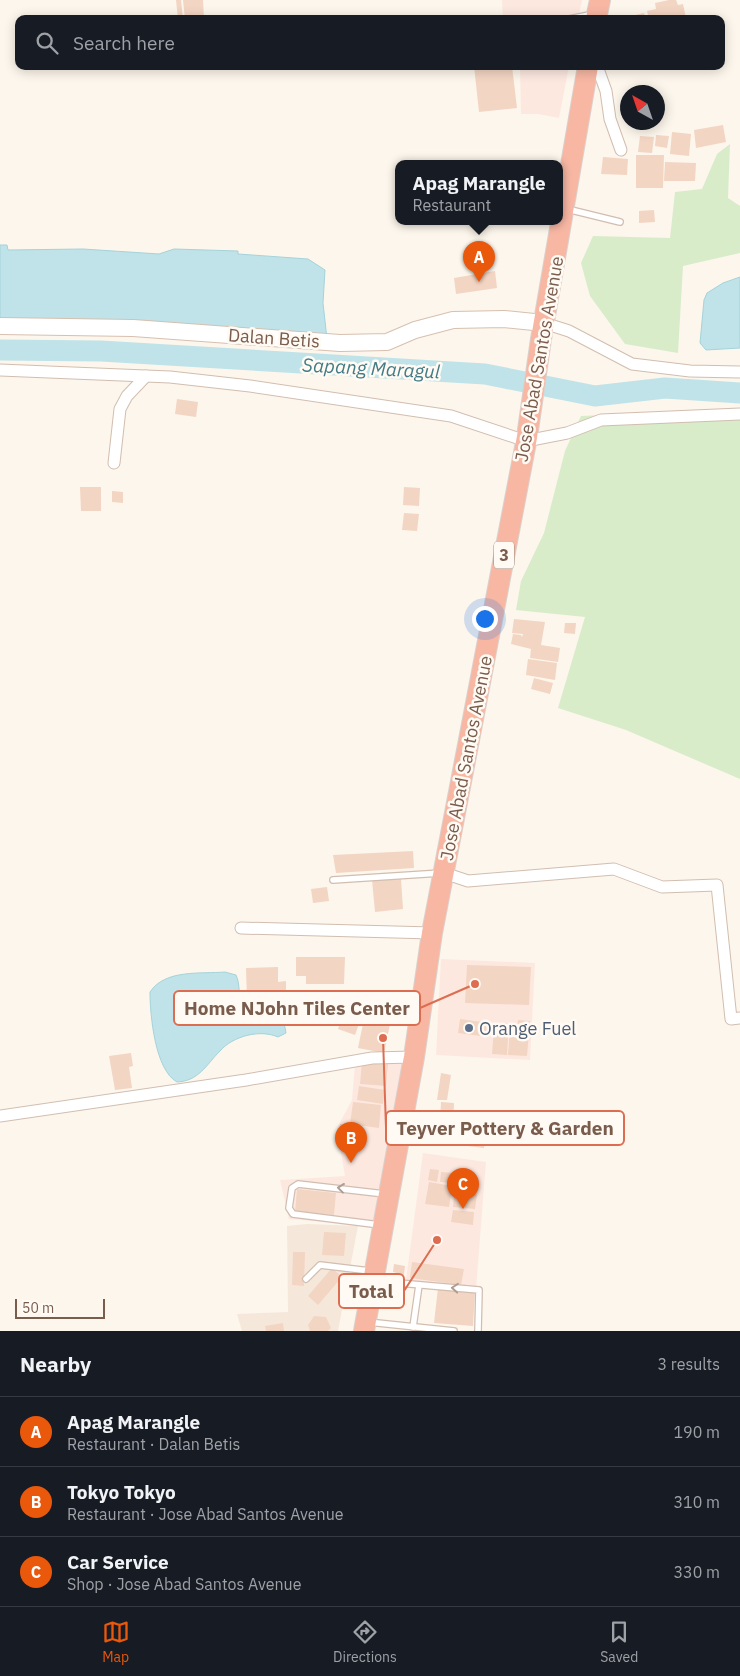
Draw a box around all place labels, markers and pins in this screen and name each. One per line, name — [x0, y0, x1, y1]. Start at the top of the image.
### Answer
pin: A — [463, 241, 495, 282]
callout: Home NJohn Tiles Center — [174, 991, 420, 1025]
place label: Orange Fuel — [479, 1017, 576, 1040]
marker: Orange Fuel — [463, 1022, 475, 1034]
callout: Teyver Pottery & Garden — [386, 1111, 624, 1145]
pin: B — [335, 1122, 367, 1163]
pin: C — [447, 1168, 479, 1209]
callout: Total — [339, 1274, 404, 1308]

